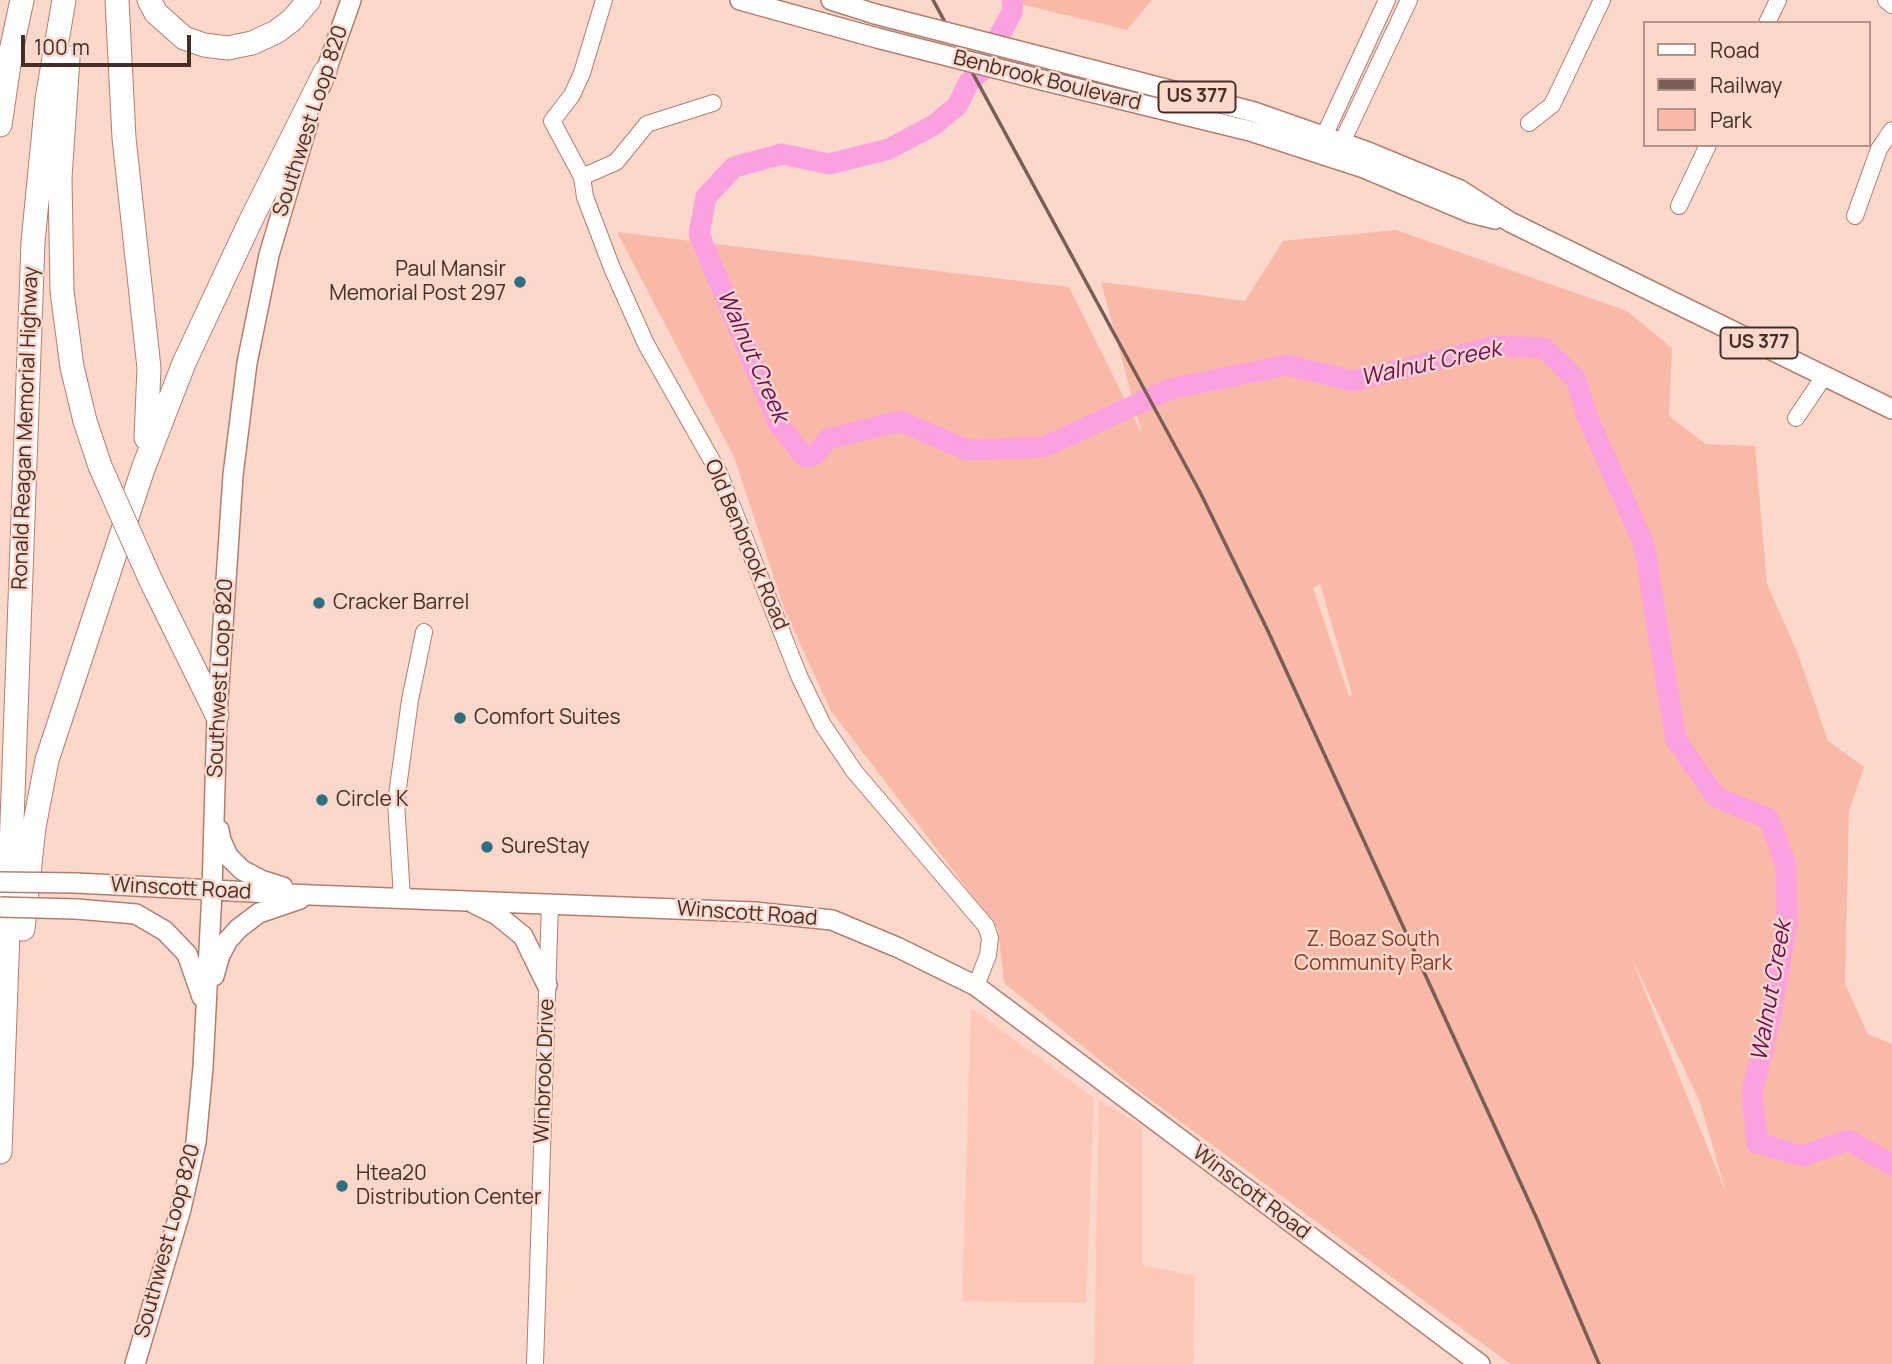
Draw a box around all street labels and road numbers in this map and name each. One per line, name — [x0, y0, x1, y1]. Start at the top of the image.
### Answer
street label: Southwest Loop 820 — [268, 22, 354, 220]
street label: Benbrook Boulevard — [951, 45, 1143, 117]
road number: US 377 — [1158, 82, 1236, 113]
street label: Ronald Reagan Memorial Highway — [8, 266, 44, 590]
road number: US 377 — [1720, 328, 1798, 358]
street label: Old Benbrook Road — [699, 456, 793, 634]
street label: Southwest Loop 820 — [203, 578, 239, 778]
street label: Winscott Road — [110, 873, 252, 905]
street label: Winscott Road — [676, 897, 818, 931]
street label: Winbrook Drive — [530, 998, 560, 1144]
street label: Southwest Loop 820 — [130, 1141, 206, 1341]
street label: Winscott Road — [1187, 1141, 1315, 1245]

